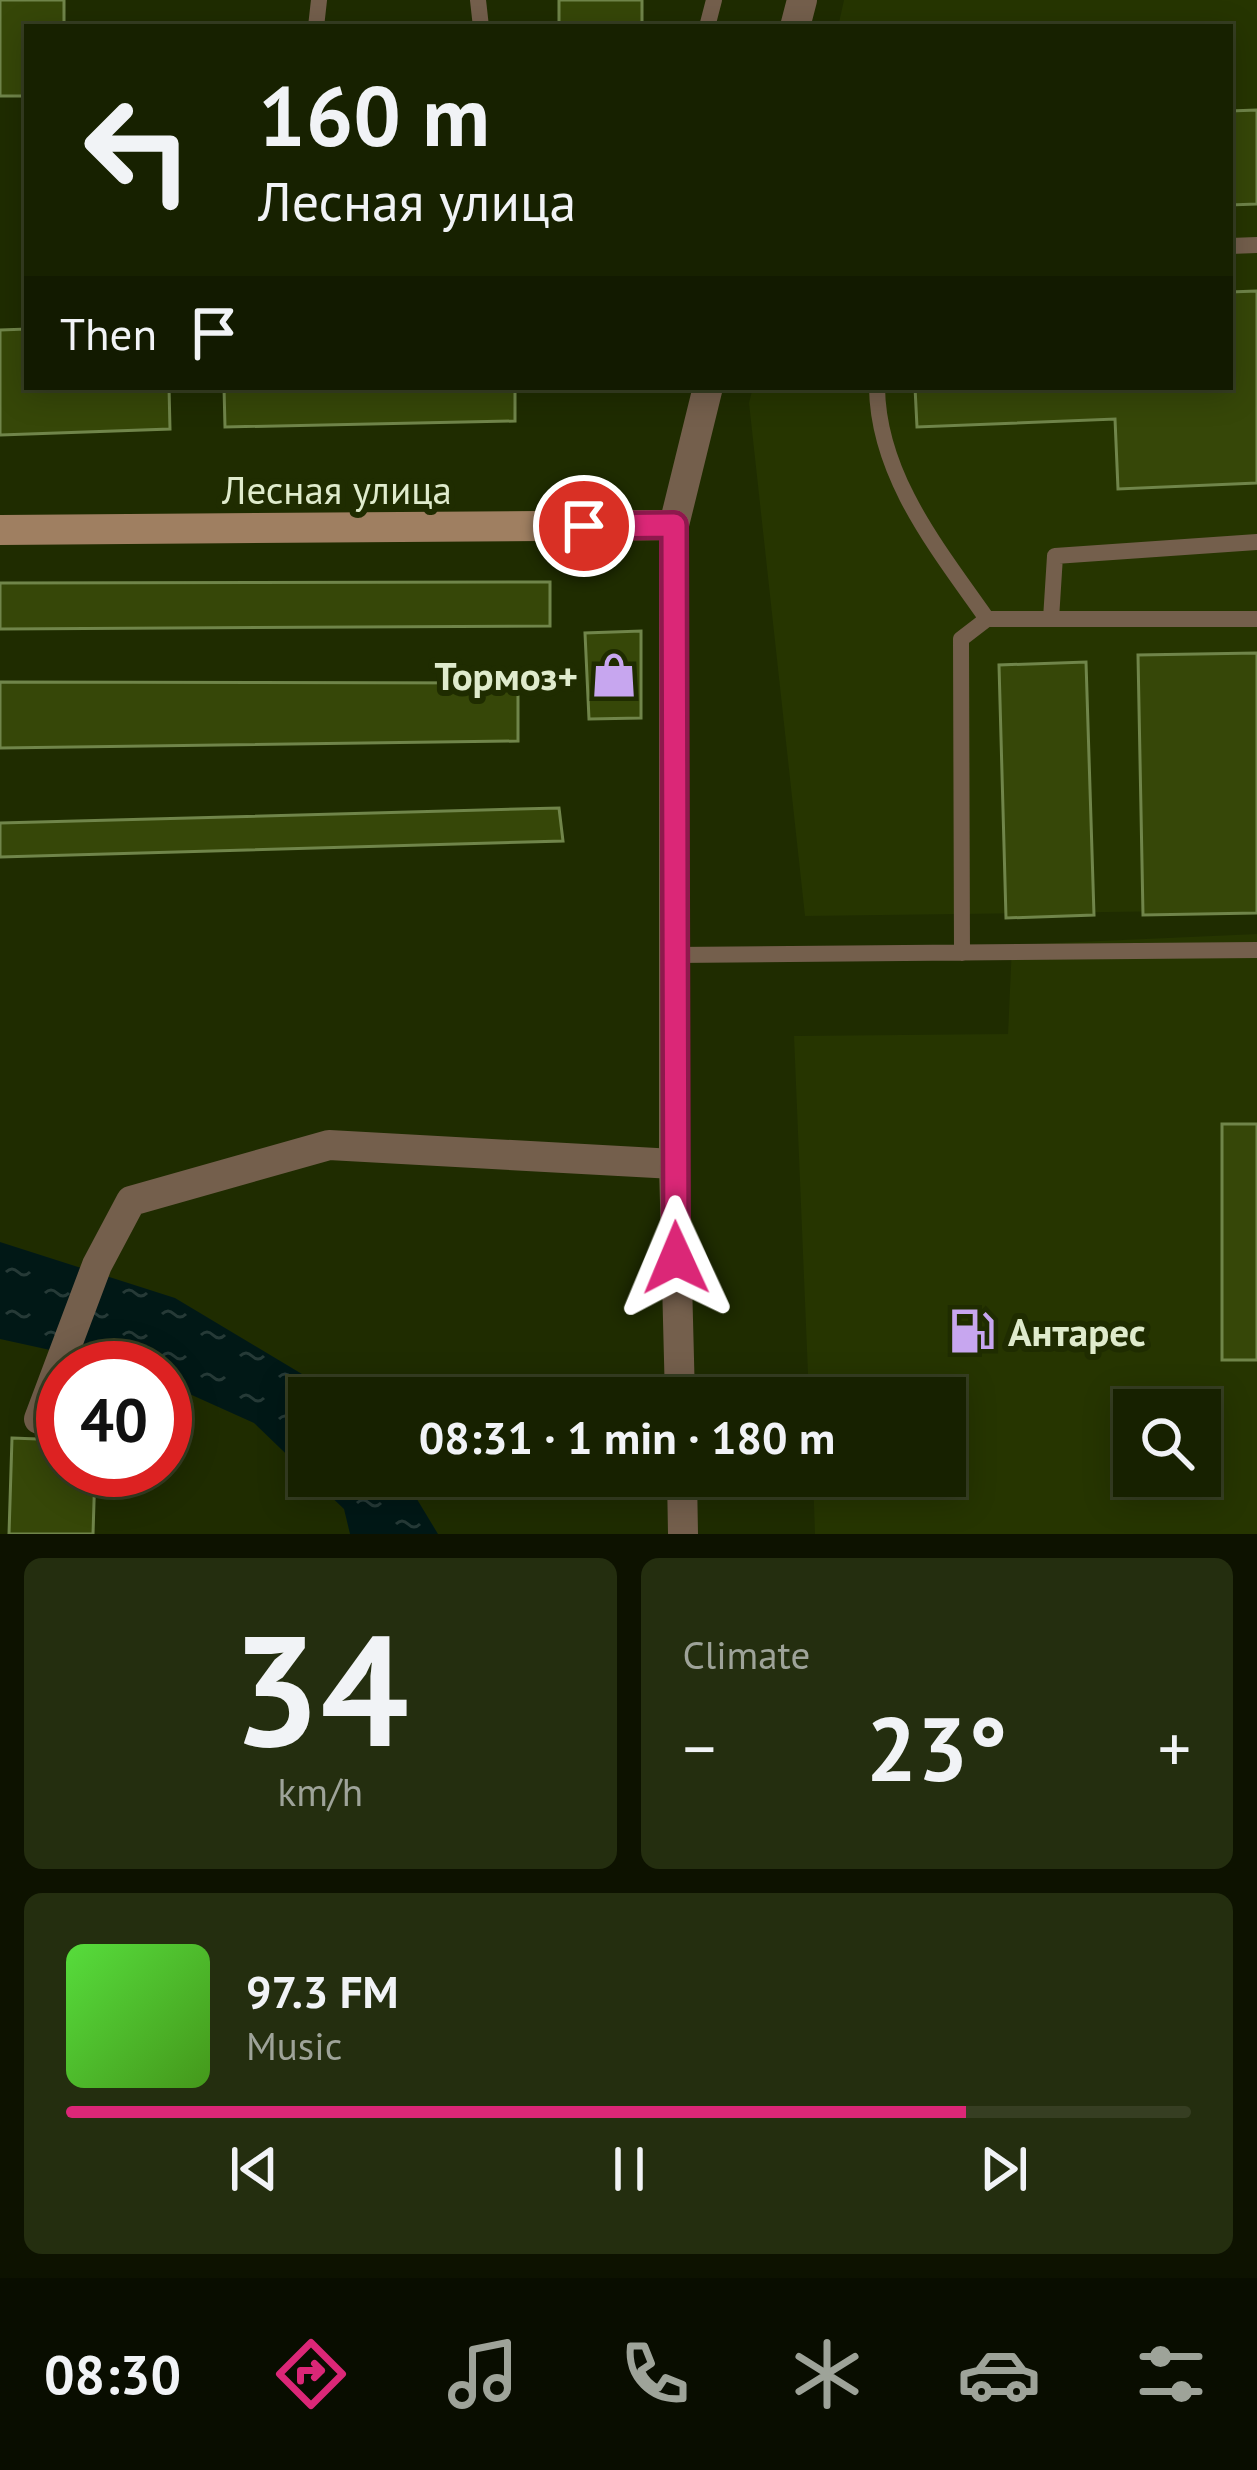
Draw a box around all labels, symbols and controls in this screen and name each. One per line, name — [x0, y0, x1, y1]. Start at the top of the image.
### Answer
text: 160 m — [258, 60, 490, 169]
icon: left — [60, 72, 216, 228]
text: Лесная улица — [258, 166, 576, 236]
icon: arrive — [181, 300, 247, 366]
text: Then — [60, 304, 157, 362]
street label: Лесная улица — [221, 464, 452, 515]
pin — [533, 475, 635, 577]
icon: arrive — [551, 493, 617, 559]
place label: Тормоз+ — [435, 650, 578, 701]
shop icon: Тормоз+ — [589, 650, 639, 700]
position arrow — [613, 1195, 739, 1321]
fuel station icon: Антарес — [947, 1306, 997, 1356]
place label: Антарес — [1008, 1306, 1146, 1357]
speed limit sign: 40 — [36, 1341, 192, 1497]
map controls — [1113, 1389, 1221, 1497]
button: search — [1113, 1389, 1221, 1497]
text: 08:31 · 1 min · 180 m — [419, 1408, 835, 1466]
text: 34 — [232, 1587, 409, 1789]
text: Climate — [683, 1629, 810, 1680]
text: 23° — [866, 1689, 1007, 1806]
text: − — [683, 1705, 716, 1790]
text: + — [1158, 1705, 1191, 1790]
text: km/h — [278, 1766, 363, 1817]
text: 97.3 FM — [246, 1962, 399, 2020]
text: Music — [246, 2020, 342, 2071]
icon: previous — [221, 2136, 287, 2202]
icon: pause — [596, 2136, 662, 2202]
icon: next — [971, 2136, 1037, 2202]
icon: directions — [269, 2332, 353, 2416]
icon: music — [441, 2332, 525, 2416]
icon: phone — [613, 2332, 697, 2416]
icon: climate — [785, 2332, 869, 2416]
icon: car — [957, 2332, 1041, 2416]
icon: filters — [1129, 2332, 1213, 2416]
text: 08:30 — [44, 2339, 181, 2409]

